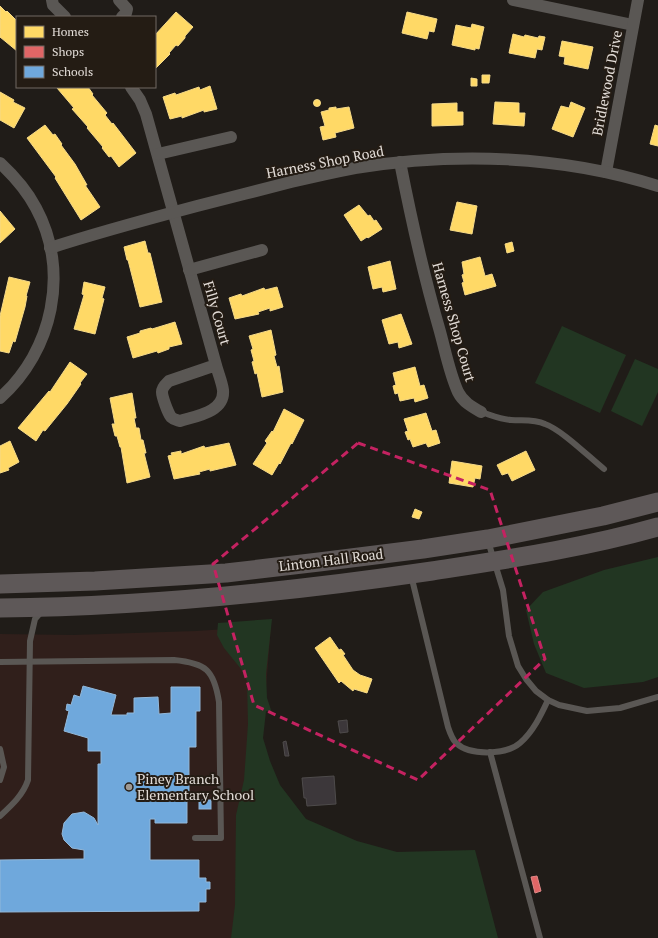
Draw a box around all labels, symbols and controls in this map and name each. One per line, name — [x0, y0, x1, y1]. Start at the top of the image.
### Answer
legend — [16, 16, 156, 88]
text: Homes — [52, 24, 89, 39]
street label: Bridlewood Drive — [587, 28, 626, 137]
text: Shops — [52, 44, 84, 59]
text: Schools — [52, 64, 93, 79]
street label: Harness Shop Road — [264, 141, 386, 182]
street label: Harness Shop Court — [428, 260, 481, 385]
street label: Filly Court — [199, 279, 236, 348]
street label: Linton Hall Road — [278, 544, 385, 575]
place label: Piney Branch Elementary School — [137, 769, 254, 804]
marker: Piney Branch Elementary School — [124, 782, 134, 792]

